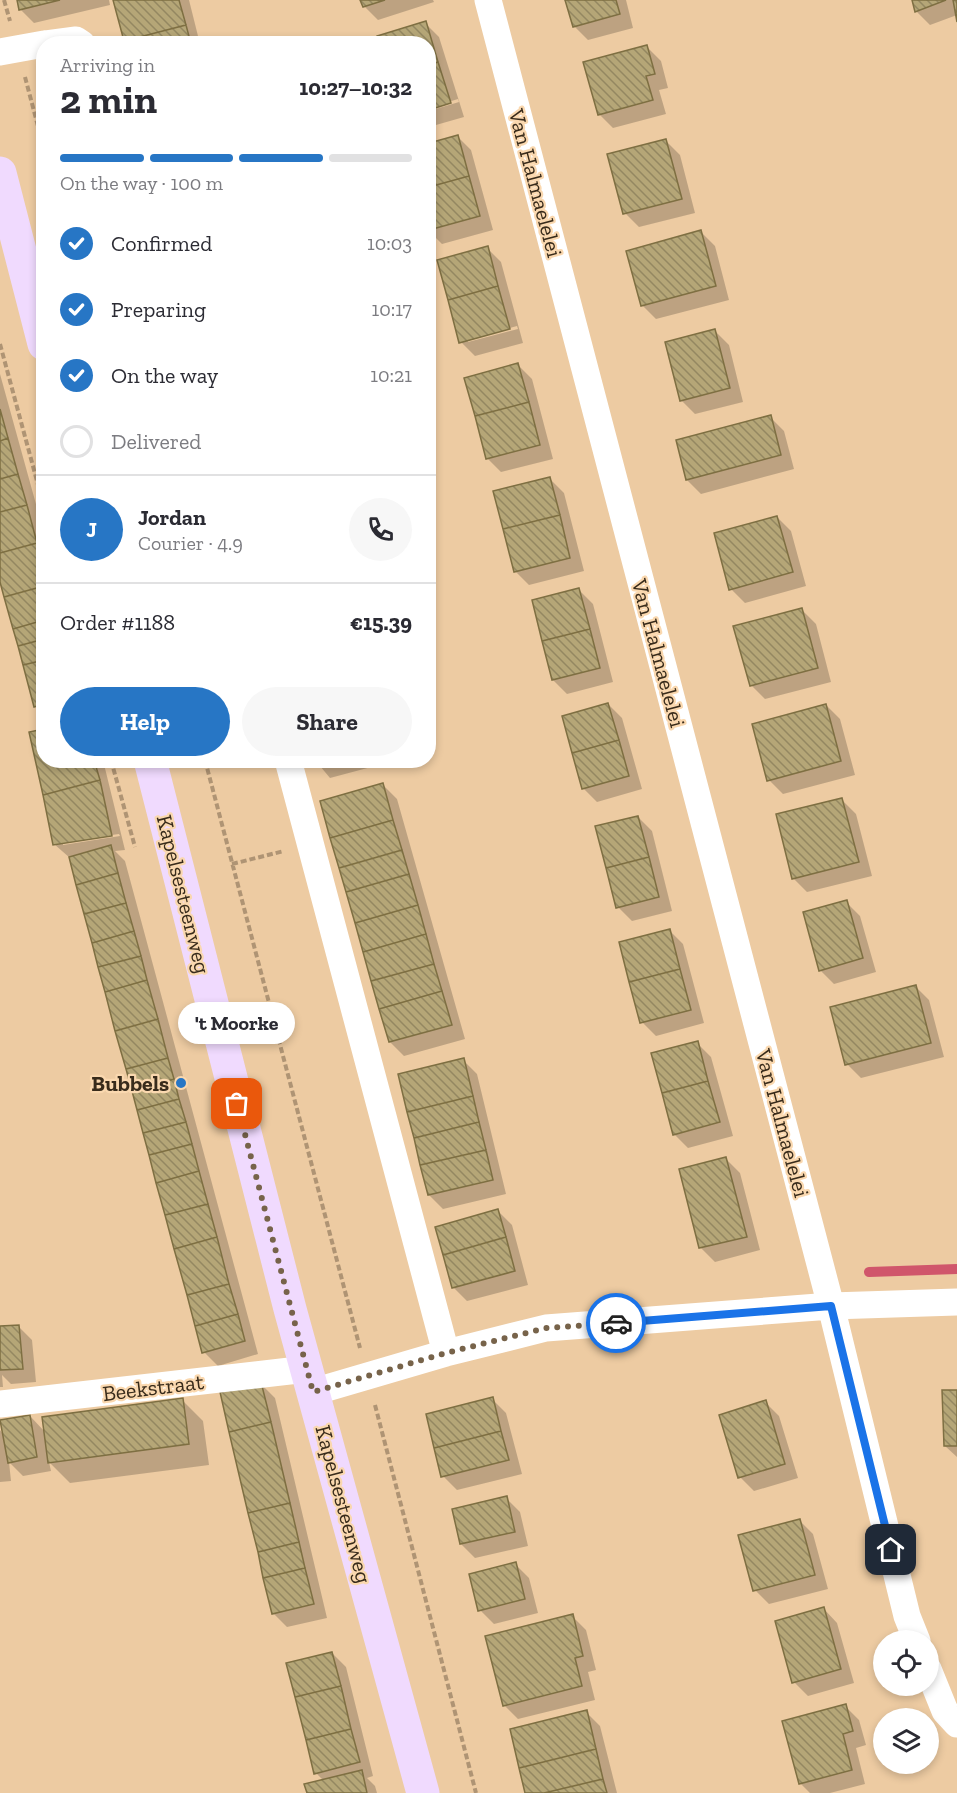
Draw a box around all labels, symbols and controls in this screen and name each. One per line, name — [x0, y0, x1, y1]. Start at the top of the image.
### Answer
text: Arriving in — [60, 53, 155, 77]
text: 10:27–10:32 — [299, 74, 412, 101]
text: 2 min — [60, 76, 157, 123]
street label: Van Halmaelelei — [502, 105, 568, 260]
text: On the way · 100 m — [60, 171, 223, 195]
icon: check — [60, 227, 93, 260]
text: Confirmed — [111, 230, 212, 257]
text: 10:03 — [367, 231, 412, 255]
icon: check — [60, 293, 93, 326]
text: Preparing — [111, 296, 206, 323]
text: 10:17 — [372, 297, 412, 321]
icon: check — [60, 359, 93, 392]
text: On the way — [111, 362, 218, 389]
text: 10:21 — [370, 363, 412, 387]
text: Delivered — [111, 428, 201, 455]
button: phone — [349, 498, 412, 561]
text: Jordan — [138, 504, 206, 531]
text: J — [86, 516, 97, 543]
text: Courier · 4.9 — [138, 531, 243, 555]
street label: Van Halmaelelei — [625, 575, 691, 730]
text: Order #1188 — [60, 609, 175, 636]
text: €15.39 — [350, 609, 412, 636]
button: Help — [60, 687, 230, 756]
button: Share — [242, 687, 412, 756]
street label: Kapelsesteenweg — [151, 812, 216, 976]
callout: 't Moorke — [178, 1002, 296, 1044]
text: 't Moorke — [195, 1011, 278, 1035]
street label: Van Halmaelelei — [749, 1045, 815, 1200]
place label: Bubbels — [91, 1070, 169, 1097]
marker: Bubbels — [174, 1076, 188, 1090]
pin — [211, 1078, 262, 1129]
icon: bag — [220, 1087, 253, 1120]
courier — [586, 1293, 646, 1353]
icon: car — [600, 1307, 633, 1340]
street label: Beekstraat — [101, 1368, 206, 1407]
street label: Kapelsesteenweg — [309, 1422, 378, 1586]
pin — [865, 1524, 916, 1575]
icon: home — [874, 1533, 907, 1566]
map controls — [873, 1630, 939, 1774]
button: locate — [873, 1630, 939, 1696]
button: layers — [873, 1708, 939, 1774]

